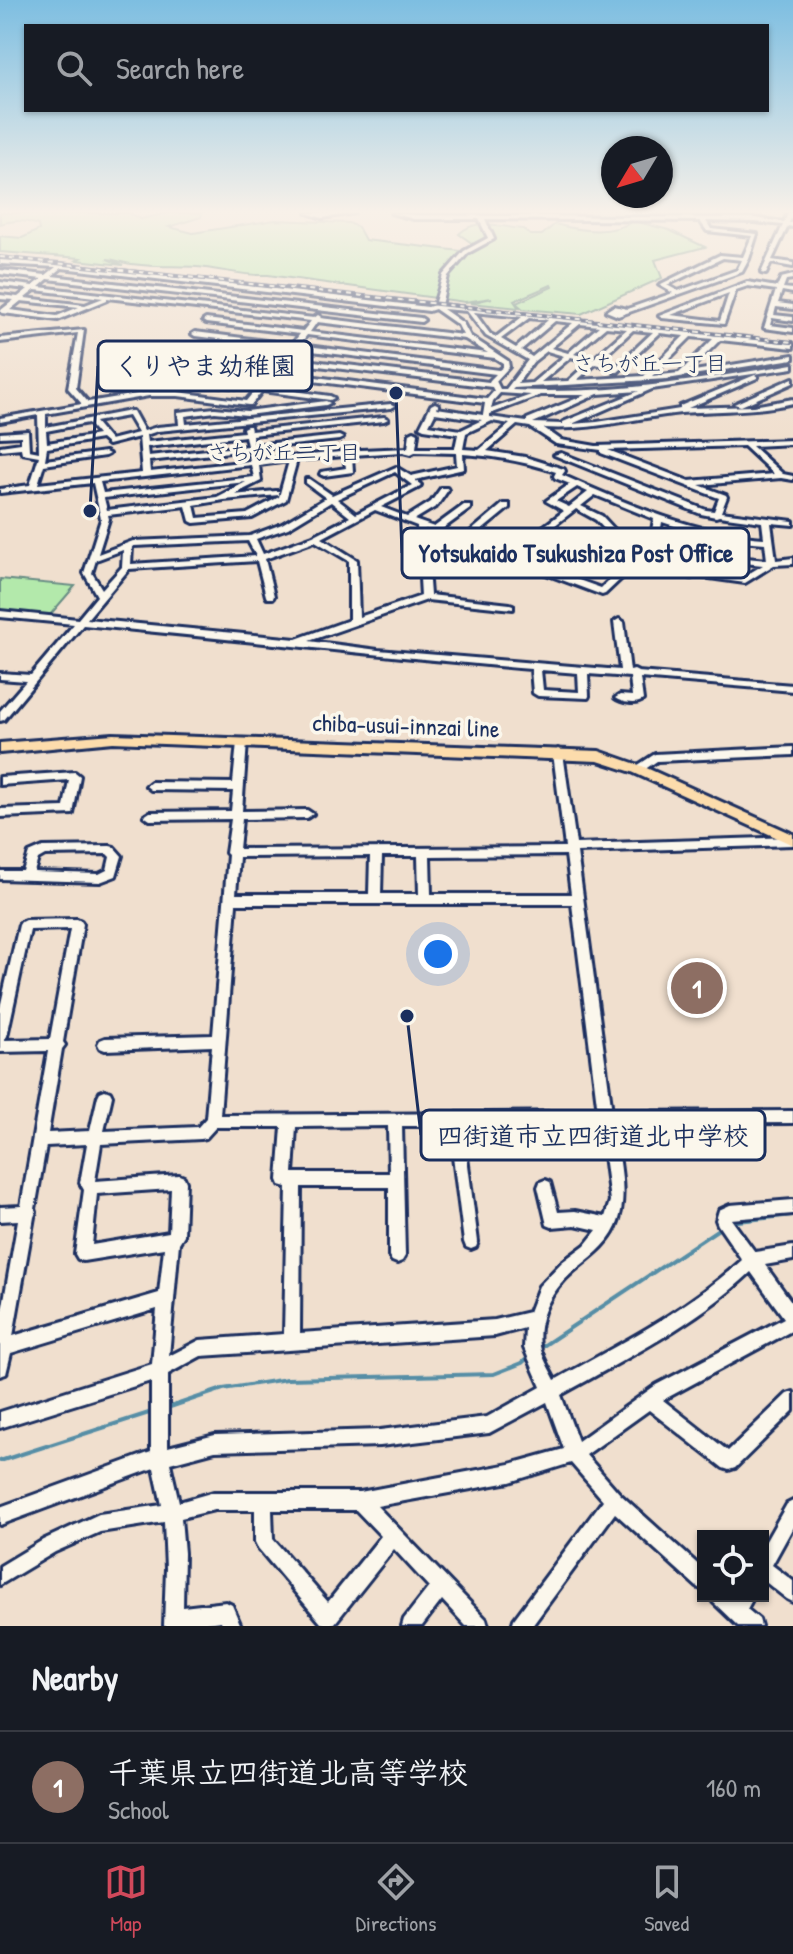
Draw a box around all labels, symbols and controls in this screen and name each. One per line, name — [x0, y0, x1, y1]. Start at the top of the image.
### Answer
search box — [24, 24, 769, 112]
icon: search — [52, 46, 96, 90]
text: Search here — [116, 48, 244, 88]
north arrow — [601, 136, 673, 208]
callout: くりやま幼稚園 — [98, 341, 312, 391]
text: くりやま幼稚園 — [114, 348, 296, 383]
district label: さちが丘一丁目 — [573, 348, 727, 378]
district label: さちが丘二丁目 — [207, 437, 361, 467]
callout: Yotsukaido Tsukushiza Post Office — [402, 528, 749, 578]
text: Yotsukaido Tsukushiza Post Office — [419, 535, 734, 570]
street label: chiba-usui-innzai line — [312, 706, 501, 744]
your location — [418, 934, 458, 974]
pin: 1 — [671, 958, 723, 1018]
callout: 四街道市立四街道北中学校 — [421, 1110, 765, 1160]
text: 四街道市立四街道北中学校 — [437, 1118, 749, 1153]
map controls — [697, 1530, 769, 1602]
button: locate — [697, 1530, 769, 1602]
text: Nearby — [32, 1655, 118, 1701]
text: 千葉県立四街道北高等学校 — [108, 1752, 468, 1792]
text: 1 — [53, 1770, 63, 1805]
text: 160 m — [706, 1770, 761, 1805]
text: School — [108, 1792, 169, 1827]
tab: Map — [104, 1860, 148, 1938]
tab: Directions — [356, 1860, 437, 1938]
tab: Saved — [644, 1860, 689, 1938]

